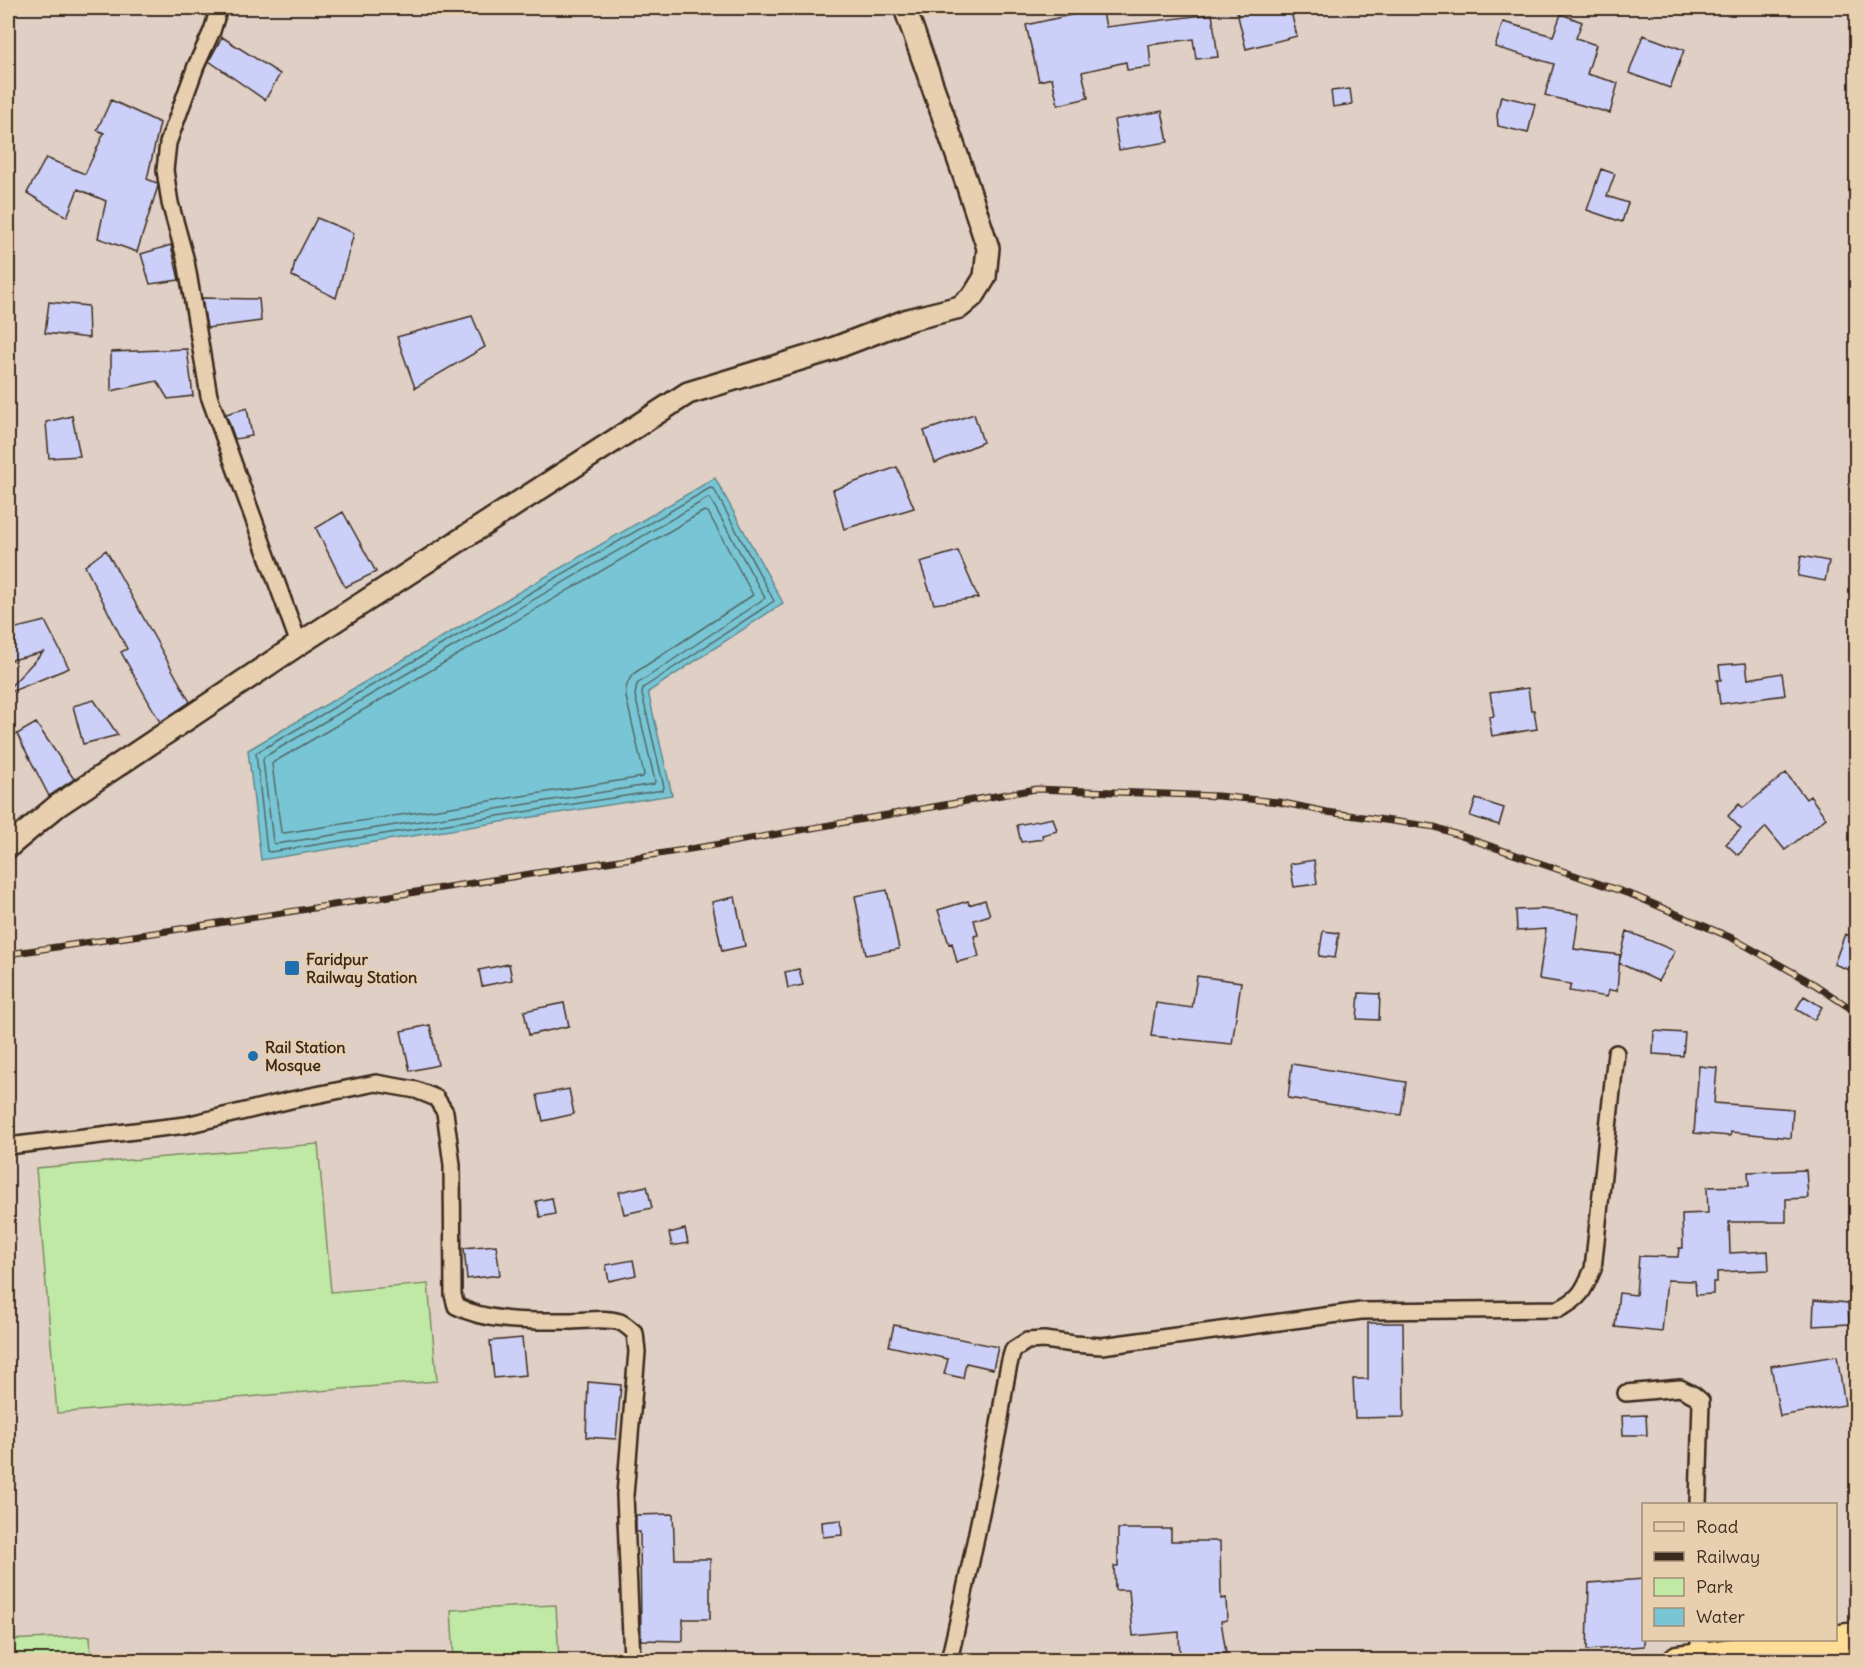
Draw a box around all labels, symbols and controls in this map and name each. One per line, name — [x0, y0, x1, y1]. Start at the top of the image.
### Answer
place label: Faridpur Railway Station — [306, 949, 417, 988]
marker: Faridpur Railway Station — [283, 959, 301, 977]
place label: Rail Station Mosque — [265, 1037, 346, 1076]
marker: Rail Station Mosque — [246, 1049, 260, 1063]
legend — [1642, 1503, 1837, 1641]
text: Road — [1696, 1515, 1739, 1538]
text: Railway — [1696, 1545, 1760, 1568]
text: Park — [1696, 1575, 1733, 1598]
text: Water — [1696, 1605, 1746, 1628]

